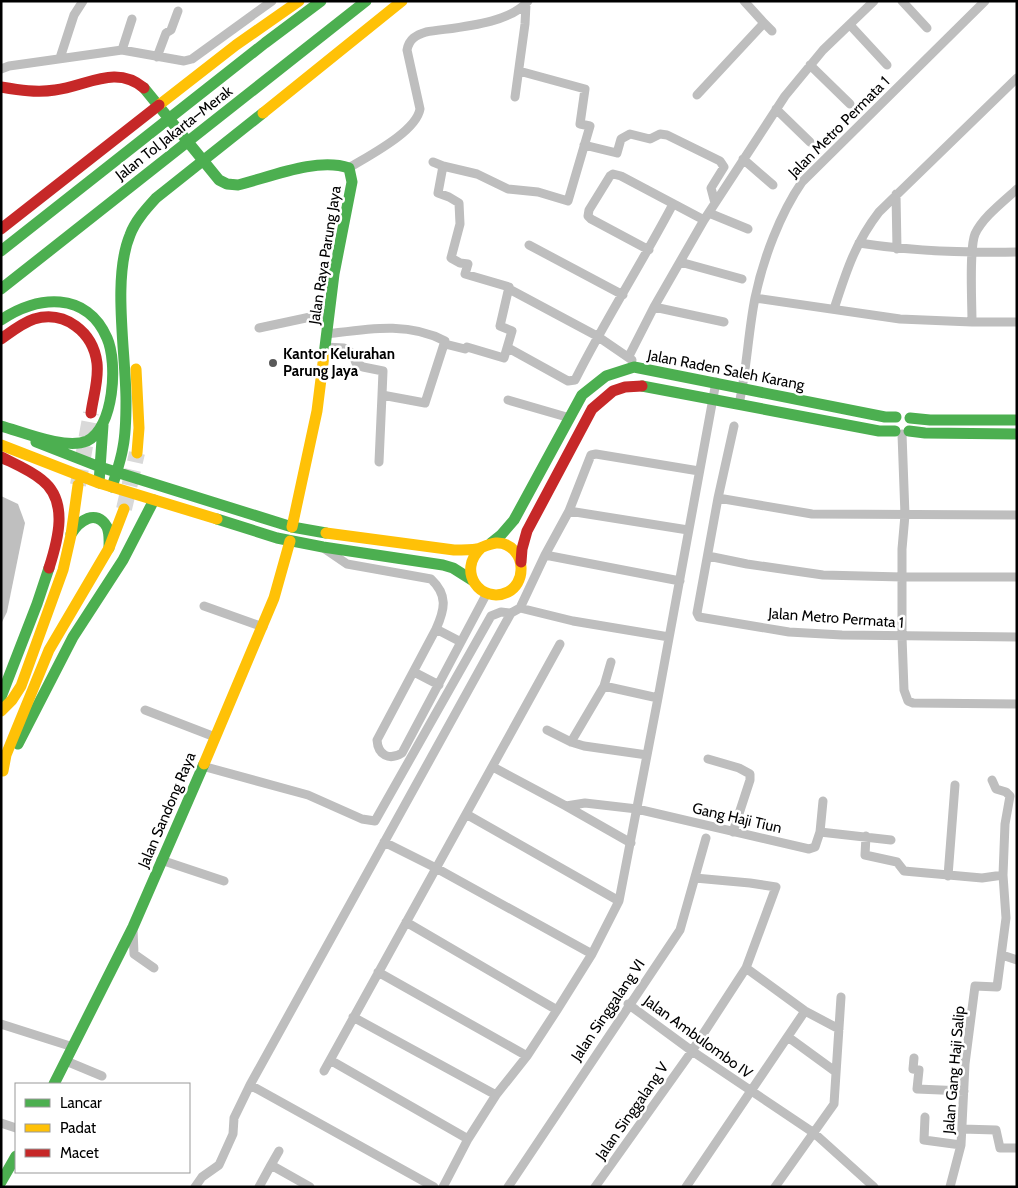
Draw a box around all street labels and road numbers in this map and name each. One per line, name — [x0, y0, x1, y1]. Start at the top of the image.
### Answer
street label: Jalan Metro Permata 1 — [784, 73, 893, 182]
street label: Jalan Tol Jakarta–Merak — [111, 82, 236, 185]
street label: Jalan Raya Parung Jaya — [305, 184, 345, 327]
street label: Jalan Raden Saleh Karang — [645, 346, 806, 394]
street label: Jalan Metro Permata 1 — [767, 604, 904, 632]
street label: Jalan Sandong Raya — [134, 749, 200, 872]
street label: Gang Haji Tiun — [691, 799, 783, 837]
street label: Jalan Singgalang VI — [567, 956, 649, 1065]
street label: Jalan Ambulombo IV — [639, 991, 756, 1083]
street label: Jalan Gang Haji Salip — [939, 1005, 969, 1136]
street label: Jalan Singgalang V — [591, 1058, 673, 1164]

